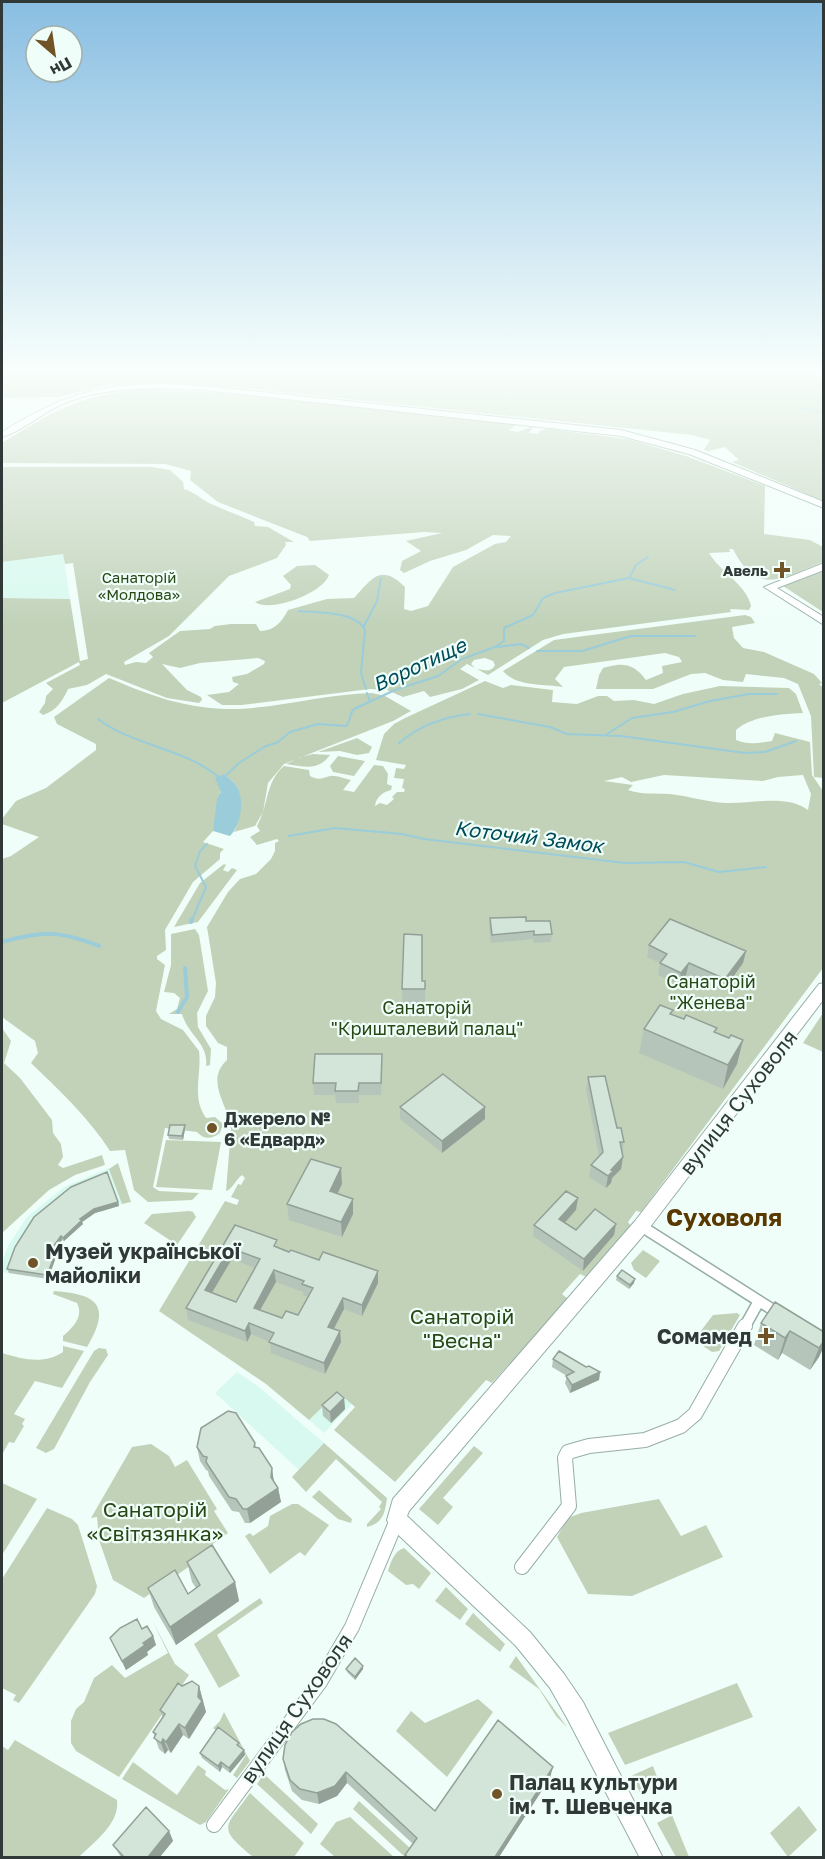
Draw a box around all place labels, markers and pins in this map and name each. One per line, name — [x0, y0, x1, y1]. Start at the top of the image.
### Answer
place label: Авель — [723, 561, 768, 579]
marker: Авель — [773, 561, 791, 579]
place label: Джерело № 6 «Едвард» — [224, 1107, 330, 1150]
marker: Джерело № 6 «Едвард» — [205, 1121, 219, 1135]
place label: Музей української майоліки — [45, 1238, 241, 1288]
marker: Музей української майоліки — [26, 1256, 40, 1270]
place label: Сомамед — [657, 1323, 752, 1349]
marker: Сомамед — [757, 1327, 775, 1345]
place label: Палац культури ім. Т. Шевченка — [509, 1769, 677, 1819]
marker: Палац культури ім. Т. Шевченка — [490, 1787, 504, 1801]

